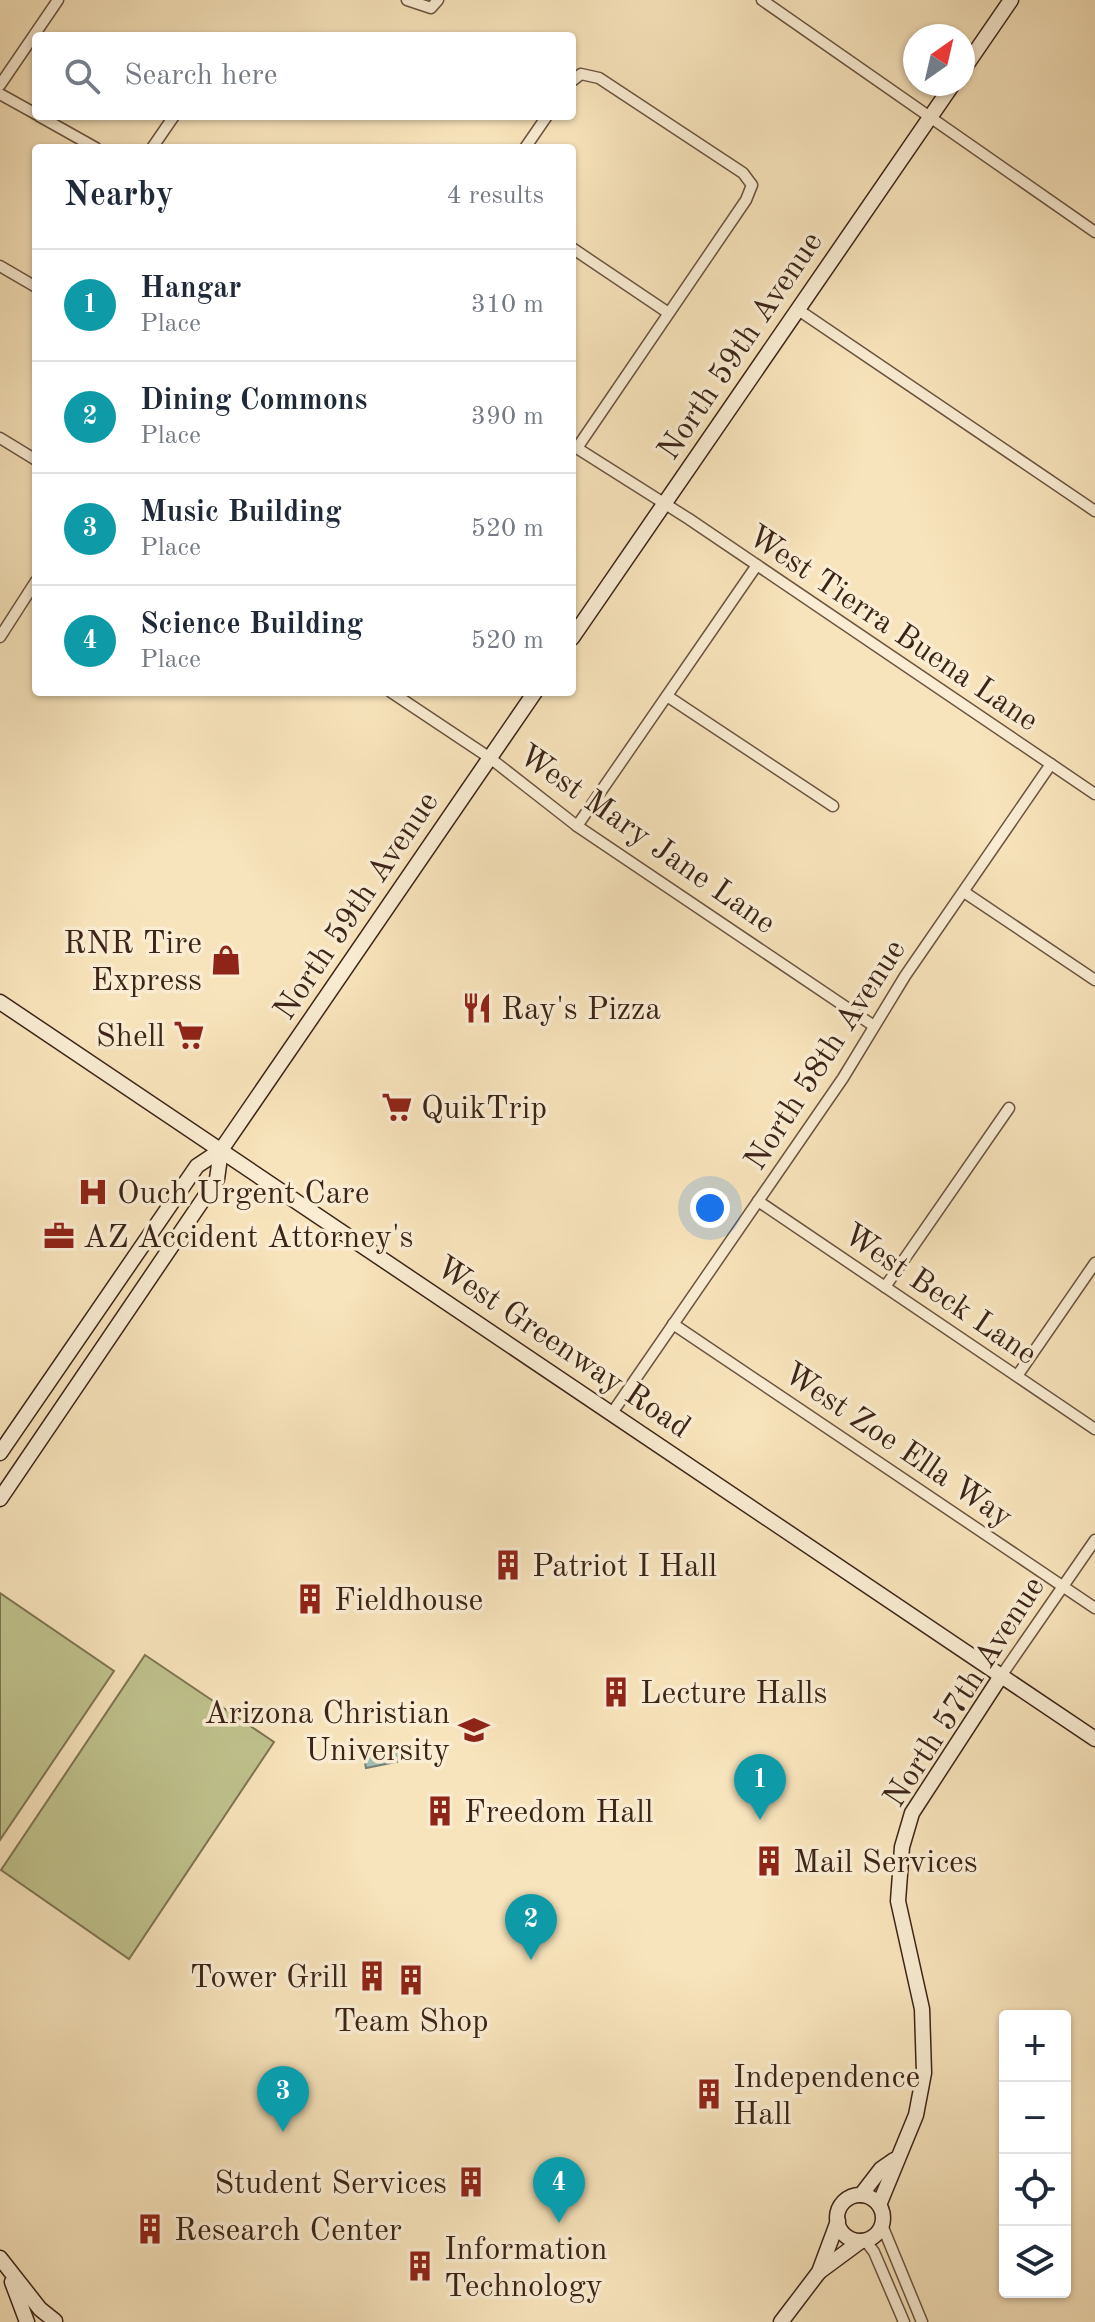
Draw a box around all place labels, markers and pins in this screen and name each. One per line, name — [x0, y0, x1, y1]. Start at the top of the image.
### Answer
place label: RNR Tire Express — [63, 929, 202, 998]
shop icon: RNR Tire Express — [209, 943, 243, 977]
restaurant icon: Ray's Pizza — [460, 991, 494, 1025]
place label: Ray's Pizza — [501, 995, 661, 1027]
supermarket icon: Shell — [172, 1018, 206, 1052]
place label: Shell — [96, 1022, 165, 1054]
supermarket icon: QuikTrip — [380, 1090, 414, 1124]
place label: QuikTrip — [421, 1094, 547, 1126]
hospital icon: Ouch Urgent Care — [76, 1175, 110, 1209]
place label: Ouch Urgent Care — [117, 1179, 369, 1211]
office icon: AZ Accident Attorney's — [42, 1219, 76, 1253]
place label: AZ Accident Attorney's — [83, 1223, 414, 1255]
building icon: Patriot I Hall — [491, 1548, 525, 1582]
place label: Patriot I Hall — [532, 1552, 717, 1584]
building icon: Fieldhouse — [293, 1582, 327, 1616]
place label: Fieldhouse — [334, 1586, 483, 1618]
building icon: Lecture Halls — [599, 1675, 633, 1709]
place label: Lecture Halls — [640, 1679, 827, 1711]
place label: Arizona Christian University — [204, 1699, 450, 1768]
school or university icon: Arizona Christian University — [457, 1713, 491, 1747]
pin: 1 — [734, 1754, 786, 1820]
building icon: Freedom Hall — [423, 1794, 457, 1828]
place label: Freedom Hall — [464, 1798, 653, 1830]
building icon: Mail Services — [752, 1844, 786, 1878]
place label: Mail Services — [793, 1848, 978, 1880]
pin: 2 — [505, 1894, 557, 1960]
building icon: Tower Grill — [355, 1959, 389, 1993]
place label: Tower Grill — [190, 1963, 348, 1995]
building icon: Team Shop — [394, 1963, 428, 1997]
place label: Team Shop — [333, 2007, 489, 2039]
place label: Independence Hall — [733, 2063, 920, 2132]
pin: 3 — [257, 2066, 309, 2132]
building icon: Independence Hall — [692, 2077, 726, 2111]
pin: 4 — [533, 2157, 585, 2223]
building icon: Student Services — [454, 2165, 488, 2199]
place label: Student Services — [214, 2169, 447, 2201]
building icon: Research Center — [133, 2212, 167, 2246]
place label: Research Center — [174, 2216, 402, 2248]
place label: Information Technology — [444, 2235, 608, 2304]
building icon: Information Technology — [403, 2249, 437, 2283]

